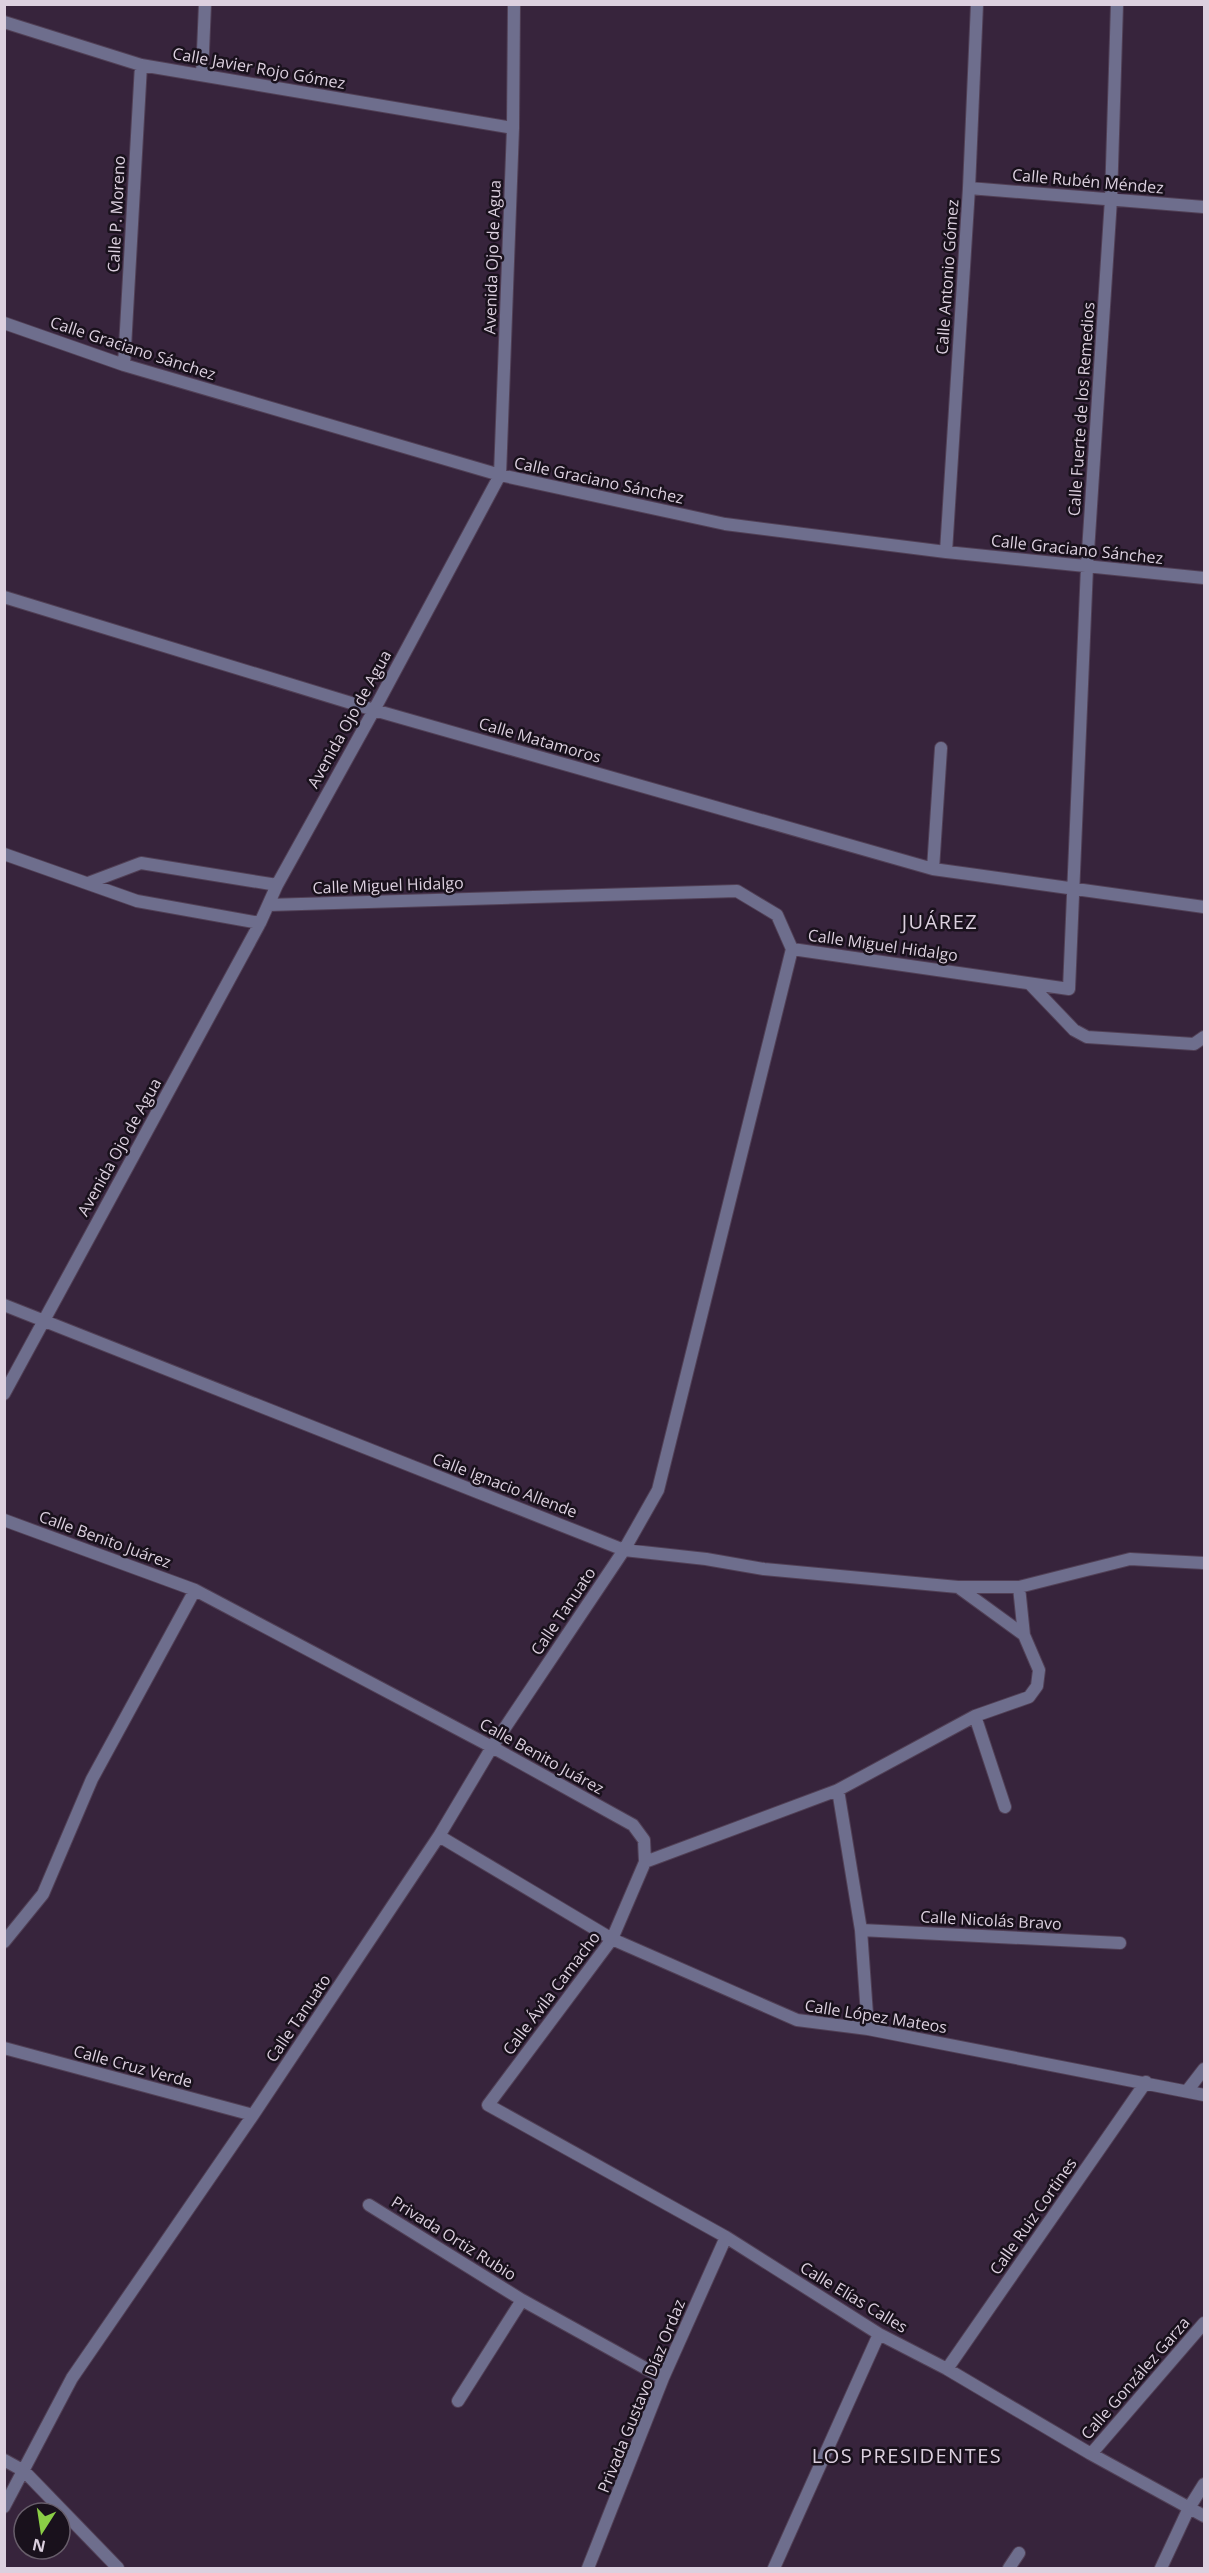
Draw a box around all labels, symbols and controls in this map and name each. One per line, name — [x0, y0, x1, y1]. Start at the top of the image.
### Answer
street label: Calle Javier Rojo Gómez — [171, 42, 347, 94]
street label: Calle P. Moreno — [102, 155, 130, 273]
street label: Calle Rubén Méndez — [1011, 163, 1165, 199]
street label: Avenida Ojo de Agua — [478, 179, 506, 335]
street label: Calle Antonio Gómez — [931, 199, 963, 355]
street label: Calle Fuerte de los Remedios — [1063, 301, 1099, 517]
street label: Calle Graciano Sánchez — [47, 311, 219, 385]
street label: Calle Graciano Sánchez — [512, 451, 686, 509]
street label: Calle Graciano Sánchez — [990, 529, 1164, 569]
street label: Avenida Ojo de Agua — [302, 646, 396, 792]
street label: Calle Matamoros — [476, 712, 604, 768]
street label: Calle Miguel Hidalgo — [312, 871, 464, 899]
district label: JUÁREZ — [900, 908, 978, 935]
street label: Calle Miguel Hidalgo — [807, 924, 959, 966]
street label: Avenida Ojo de Agua — [72, 1074, 166, 1220]
street label: Calle Ignacio Allende — [430, 1447, 581, 1523]
street label: Calle Benito Juárez — [36, 1505, 174, 1573]
street label: Calle Tanuato — [525, 1563, 601, 1659]
street label: Calle Benito Juárez — [476, 1713, 608, 1799]
street label: Calle Nicolás Bravo — [920, 1905, 1062, 1935]
street label: Calle Ávila Camacho — [497, 1927, 605, 2059]
street label: Calle Tanuato — [260, 1970, 336, 2066]
street label: Calle López Mateos — [803, 1994, 949, 2038]
street label: Calle Cruz Verde — [71, 2040, 195, 2092]
street label: Calle Ruiz Cortines — [984, 2153, 1082, 2279]
street label: Privada Ortiz Rubio — [387, 2191, 521, 2285]
street label: Calle Elías Calles — [796, 2256, 912, 2338]
street label: Privada Gustavo Díaz Ordaz — [592, 2296, 690, 2496]
street label: Calle González Garza — [1076, 2312, 1194, 2444]
district label: LOS PRESIDENTES — [812, 2442, 1002, 2469]
north arrow — [12, 2501, 72, 2561]
text: N — [30, 2534, 48, 2558]

